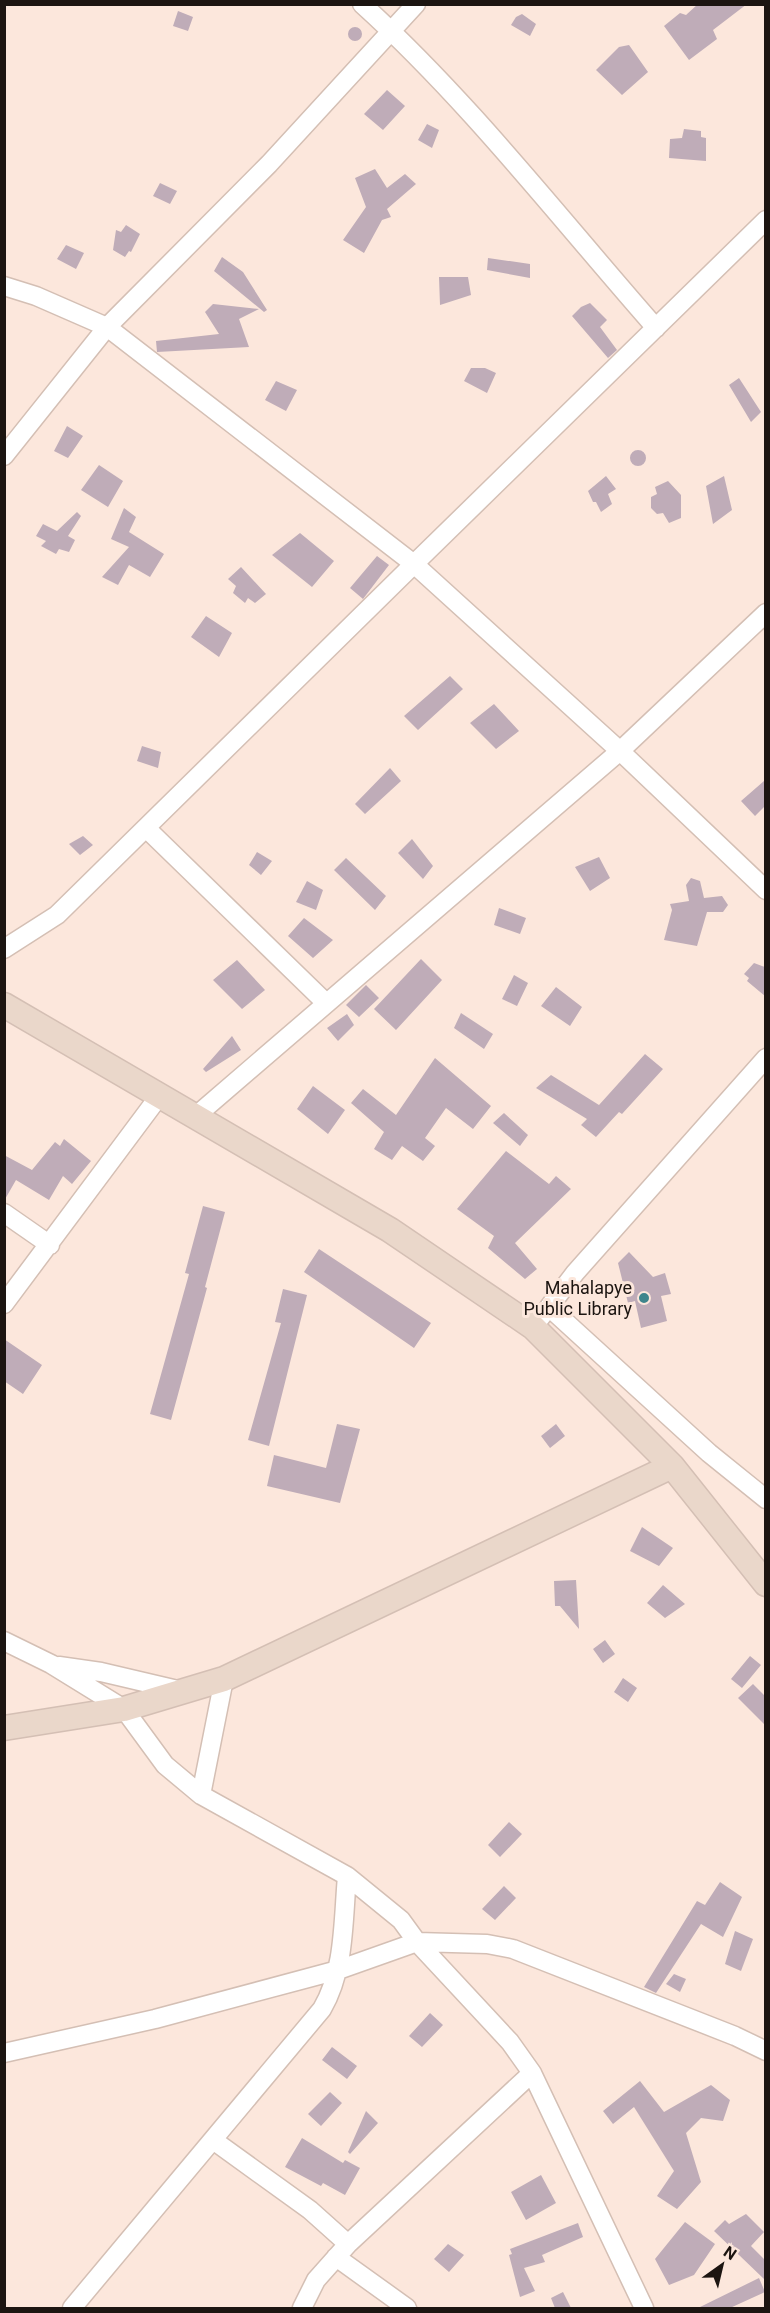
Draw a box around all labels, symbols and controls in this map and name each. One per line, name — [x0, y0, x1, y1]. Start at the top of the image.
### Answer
place label: Mahalapye Public Library — [523, 1277, 632, 1319]
marker: Mahalapye Public Library — [637, 1291, 651, 1305]
north arrow — [692, 2235, 752, 2295]
text: N — [720, 2242, 740, 2264]

